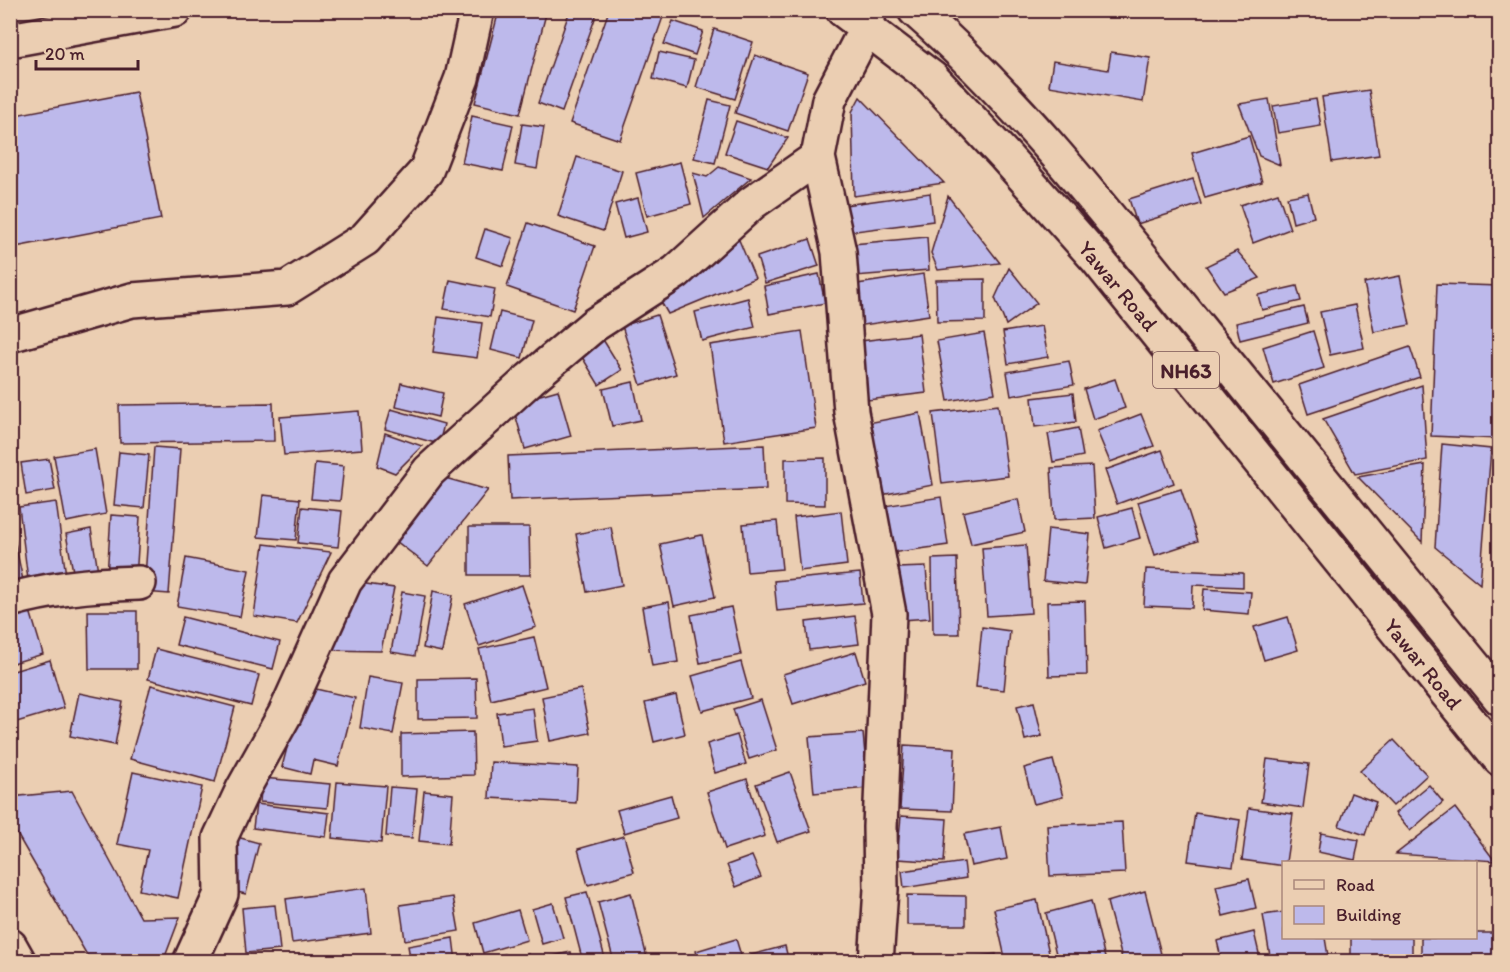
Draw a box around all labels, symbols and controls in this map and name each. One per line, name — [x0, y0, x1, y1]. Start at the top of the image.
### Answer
scale bar — [36, 33, 138, 71]
text: 20 m — [45, 43, 85, 65]
street label: Yawar Road — [1072, 235, 1164, 337]
road number: NH63 — [1153, 352, 1219, 388]
street label: Yawar Road — [1378, 613, 1468, 715]
legend — [1282, 861, 1477, 939]
text: Road — [1336, 874, 1375, 896]
text: Building — [1336, 904, 1402, 926]

